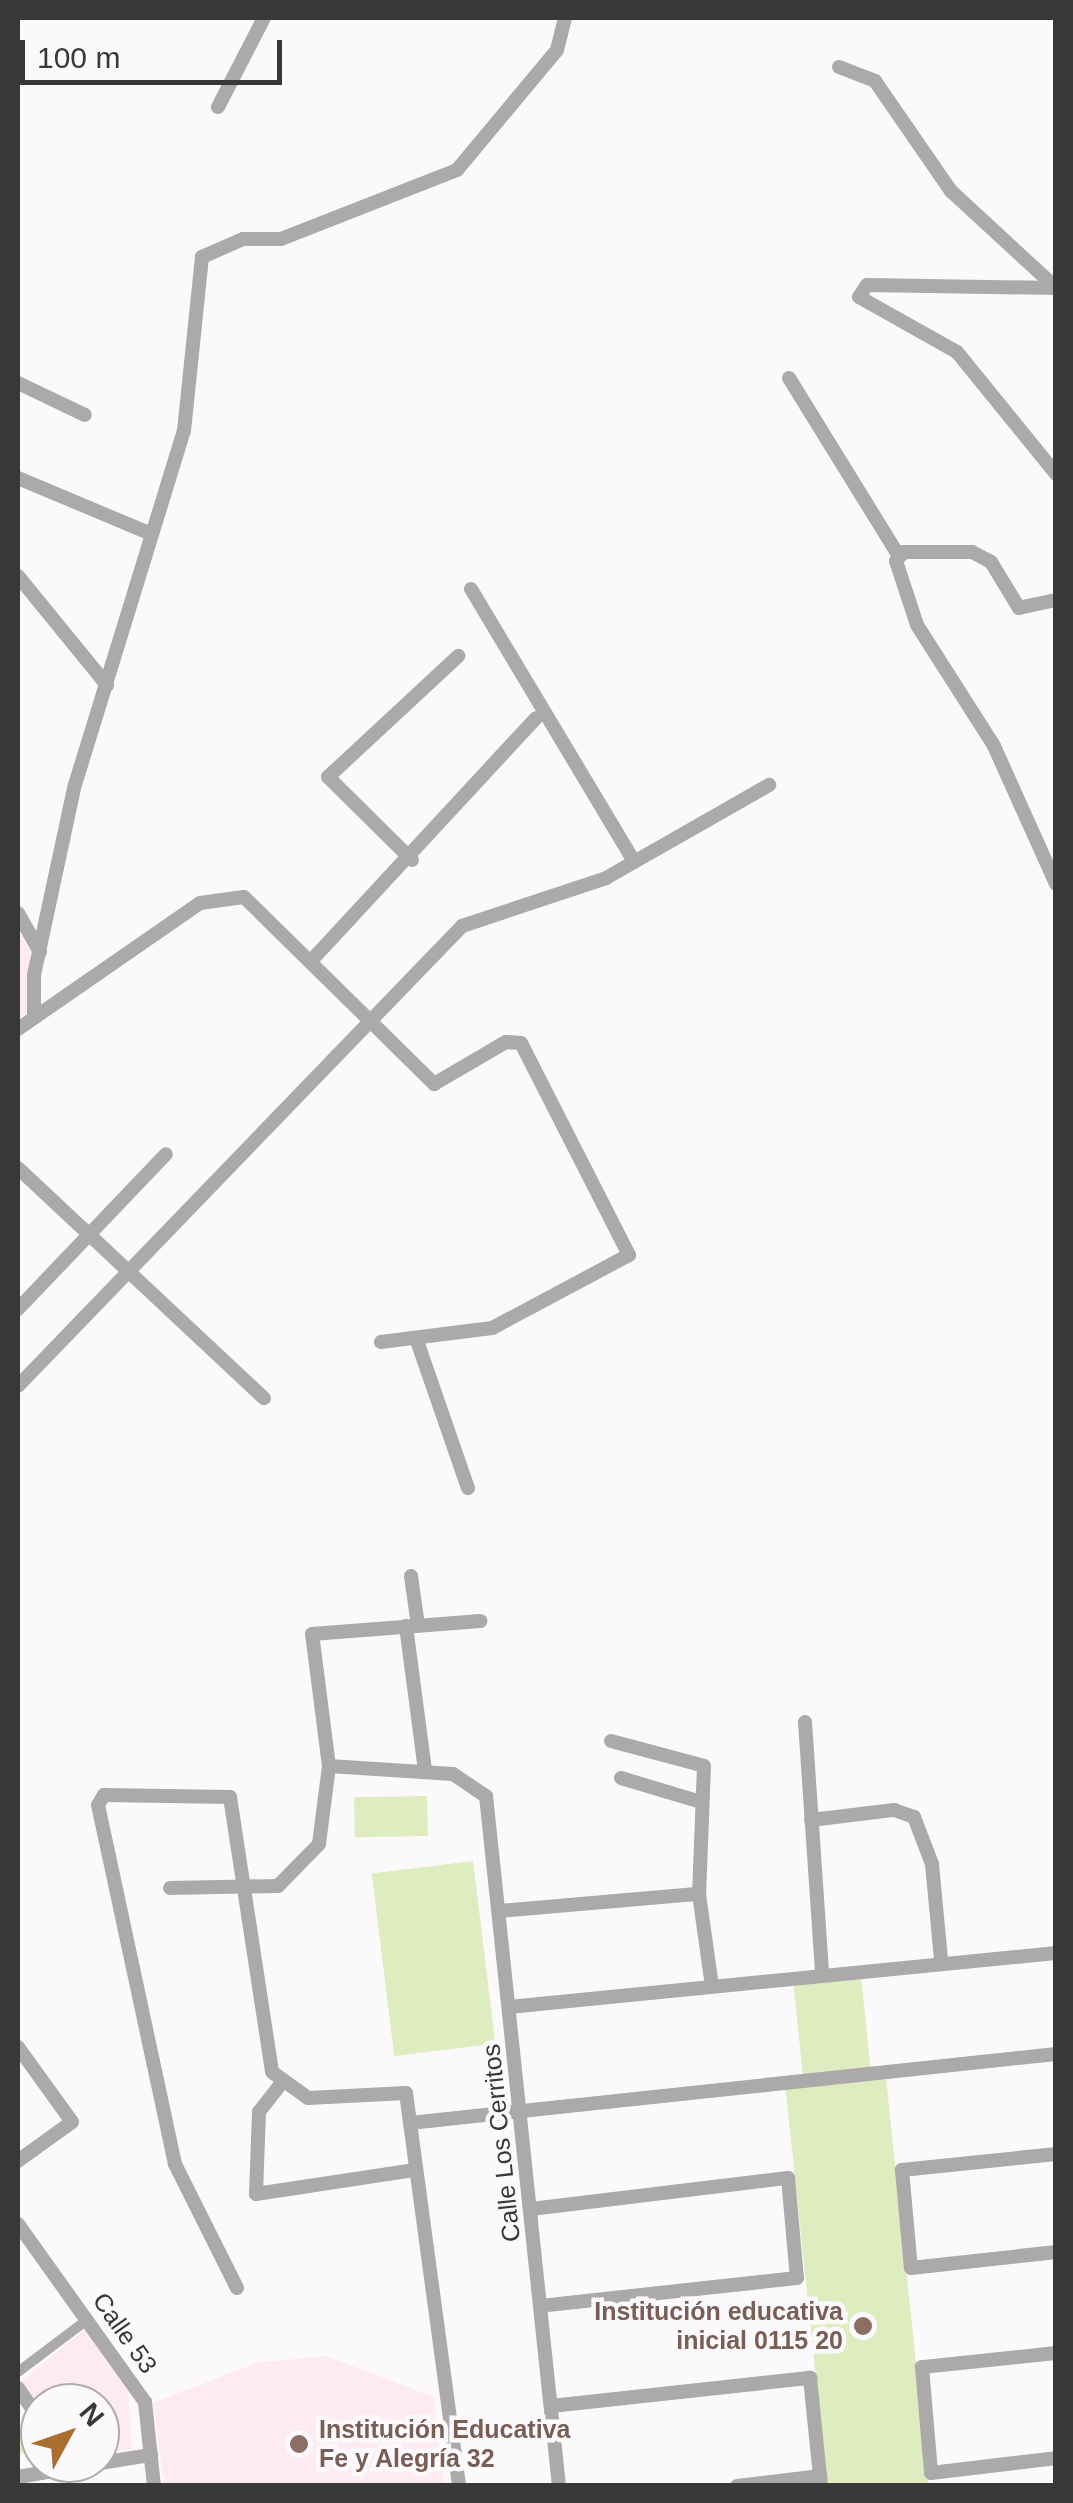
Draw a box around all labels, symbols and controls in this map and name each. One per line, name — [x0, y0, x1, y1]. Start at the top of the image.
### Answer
scale bar — [25, 20, 288, 82]
text: 100 m — [37, 41, 120, 74]
street label: Calle Los Cerritos — [476, 2043, 526, 2243]
street label: Calle 53 — [86, 2287, 164, 2379]
place label: Institución educativa inicial 0115 20 — [594, 2297, 843, 2356]
marker: Institución educativa inicial 0115 20 — [852, 2315, 874, 2337]
north arrow — [20, 2383, 120, 2483]
text: N — [73, 2397, 110, 2432]
place label: Institución Educativa Fe y Alegría 32 — [319, 2415, 570, 2474]
marker: Institución Educativa Fe y Alegría 32 — [288, 2433, 310, 2455]

